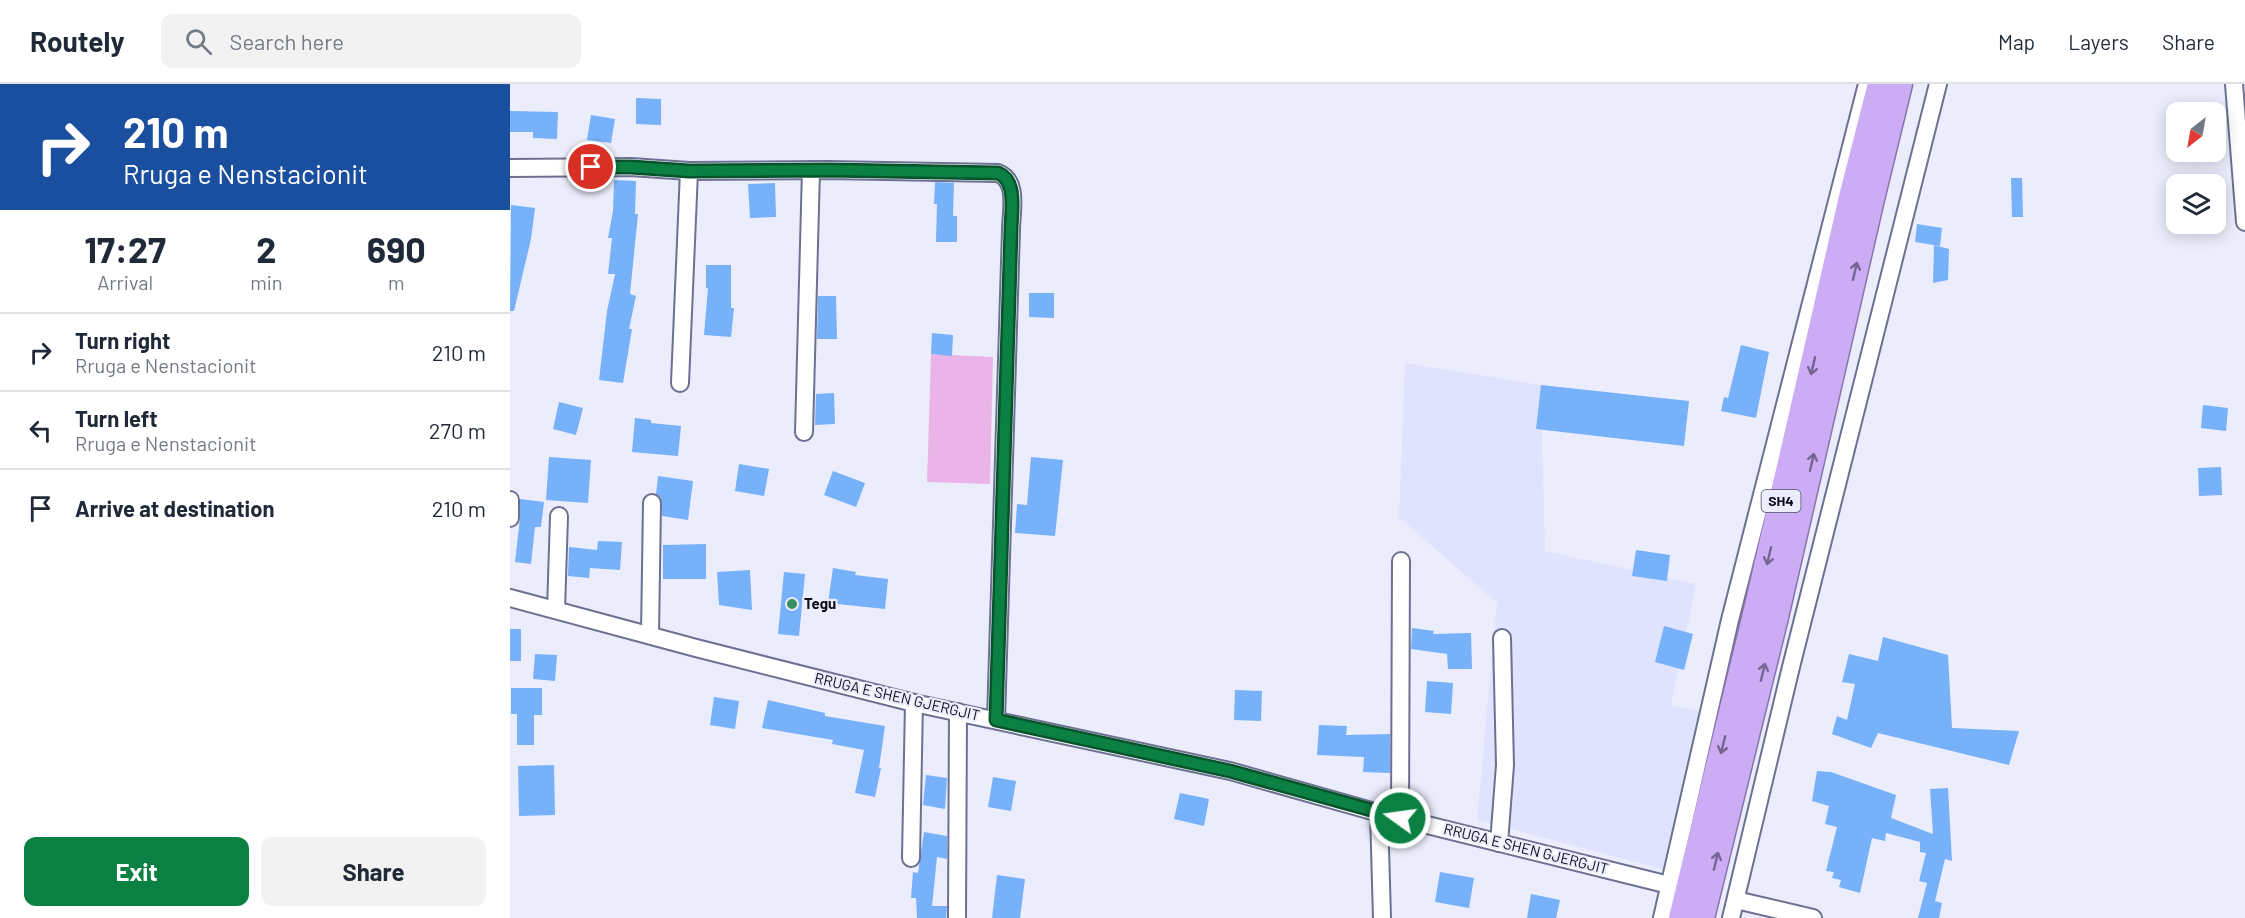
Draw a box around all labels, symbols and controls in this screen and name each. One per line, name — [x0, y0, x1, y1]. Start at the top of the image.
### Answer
search box — [161, 14, 581, 68]
text: Routely — [30, 24, 125, 58]
icon: search — [182, 25, 215, 58]
text: Search here — [230, 28, 344, 54]
text: Map — [1998, 29, 2035, 54]
text: Layers — [2068, 29, 2129, 54]
text: Share — [2162, 29, 2215, 54]
north arrow — [2166, 102, 2226, 162]
map controls — [2166, 102, 2226, 234]
text: 210 m — [123, 106, 229, 156]
icon: right — [24, 108, 102, 186]
pin — [565, 141, 616, 192]
icon: arrive — [574, 150, 607, 183]
text: Rruga e Nenstacionit — [123, 157, 368, 189]
button: layers — [2166, 174, 2226, 234]
text: 17:27 — [84, 227, 166, 270]
text: 2 — [256, 227, 276, 270]
text: 690 — [367, 227, 426, 270]
one-way arrow — [1850, 262, 1862, 281]
text: Arrival — [97, 270, 153, 294]
text: min — [250, 270, 283, 294]
text: m — [388, 270, 405, 294]
text: Turn right — [75, 327, 170, 353]
icon: right — [24, 336, 57, 369]
text: 210 m — [432, 339, 486, 365]
text: Rruga e Nenstacionit — [75, 353, 256, 377]
one-way arrow — [1806, 356, 1818, 375]
text: Turn left — [75, 405, 158, 431]
icon: left — [24, 414, 57, 447]
text: 270 m — [429, 417, 486, 443]
text: Rruga e Nenstacionit — [75, 431, 256, 455]
one-way arrow — [1807, 452, 1818, 472]
road number: SH4 — [1762, 490, 1800, 512]
icon: arrive — [24, 492, 57, 525]
text: Arrive at destination — [75, 495, 274, 521]
text: 210 m — [432, 495, 486, 521]
one-way arrow — [1762, 546, 1774, 565]
place label: Tegu — [804, 594, 836, 612]
marker: Tegu — [785, 597, 799, 611]
one-way arrow — [1757, 663, 1769, 682]
street label: RRUGA E SHEN GJERGJIT — [813, 668, 982, 724]
one-way arrow — [1716, 735, 1728, 754]
position arrow — [1368, 786, 1432, 850]
street label: RRUGA E SHEN GJERGJIT — [1442, 819, 1610, 877]
button: Exit — [24, 837, 249, 906]
button: Share — [261, 837, 486, 906]
one-way arrow — [1710, 852, 1722, 871]

